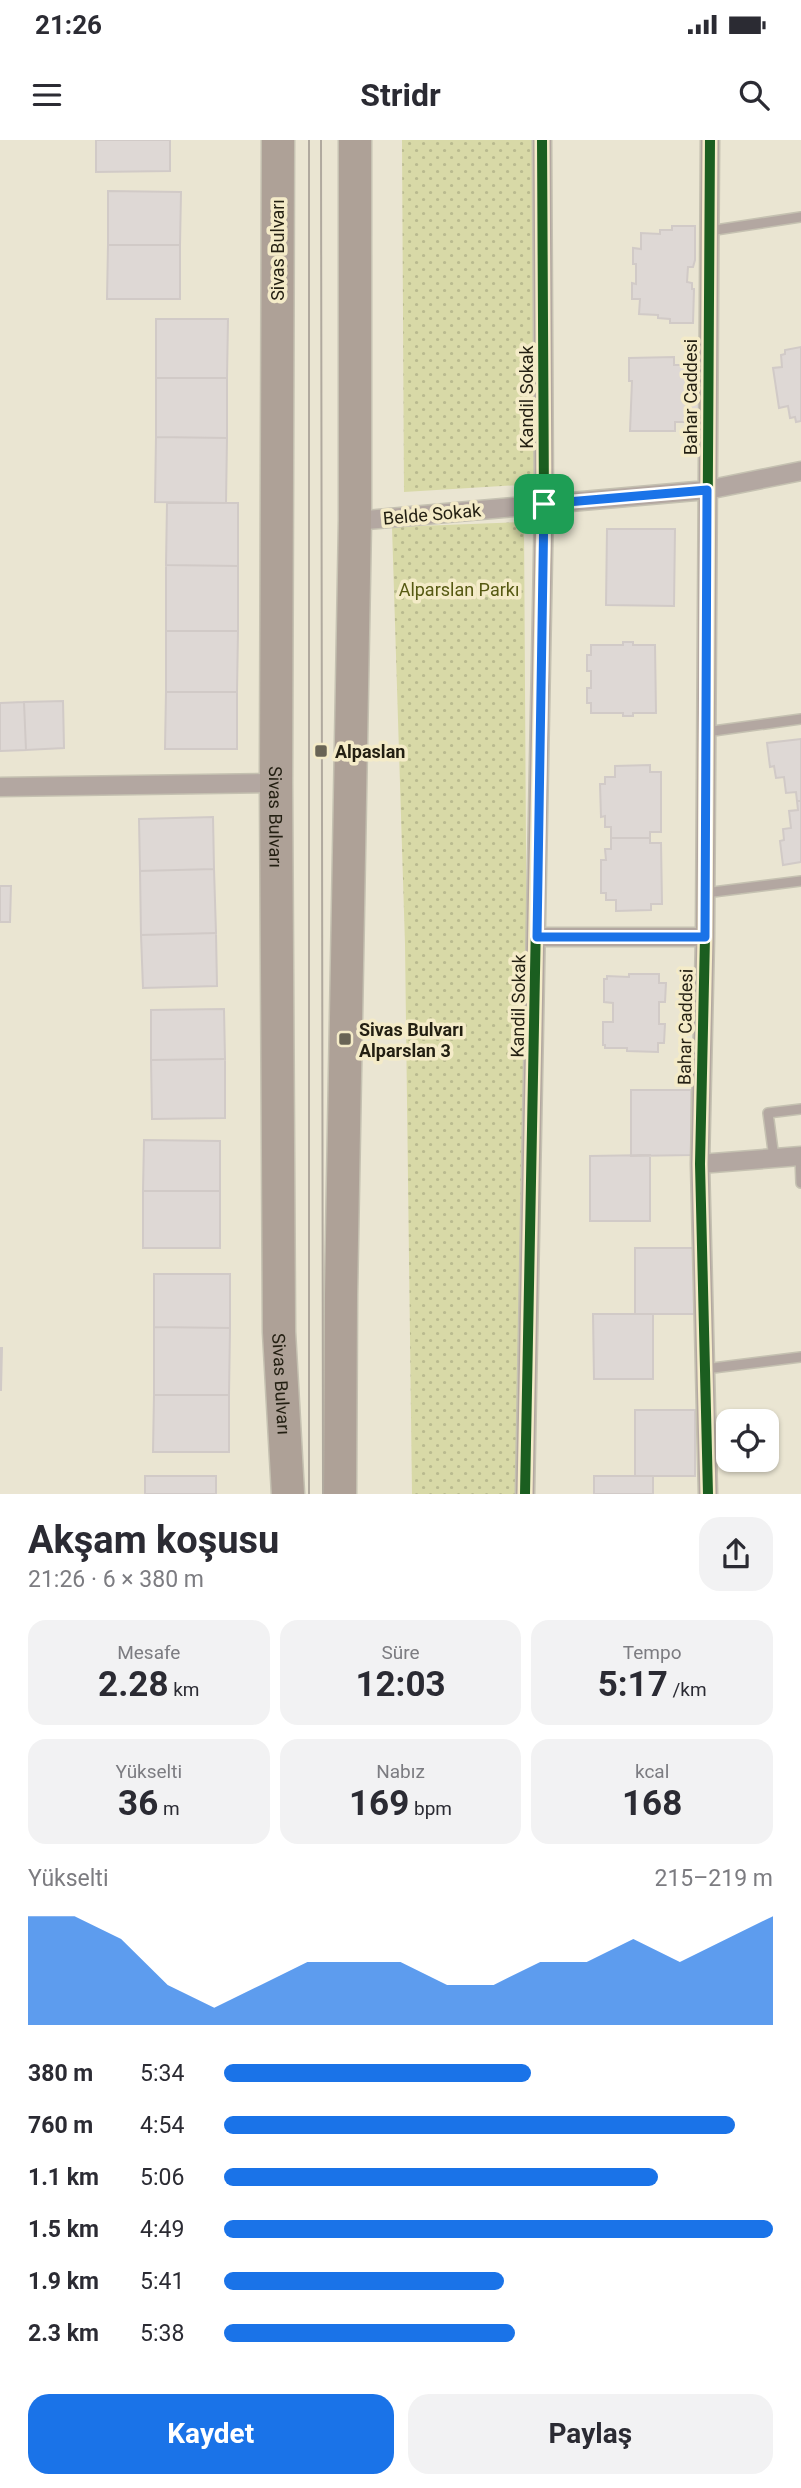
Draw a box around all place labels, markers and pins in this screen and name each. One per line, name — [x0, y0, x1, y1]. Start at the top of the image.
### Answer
pin — [514, 474, 574, 534]
place label: Alpaslan — [335, 741, 405, 762]
marker: Alpaslan — [313, 743, 329, 759]
place label: Sivas Bulvarı Alparslan 3 — [359, 1019, 464, 1061]
marker: Sivas Bulvarı Alparslan 3 — [337, 1031, 353, 1047]

